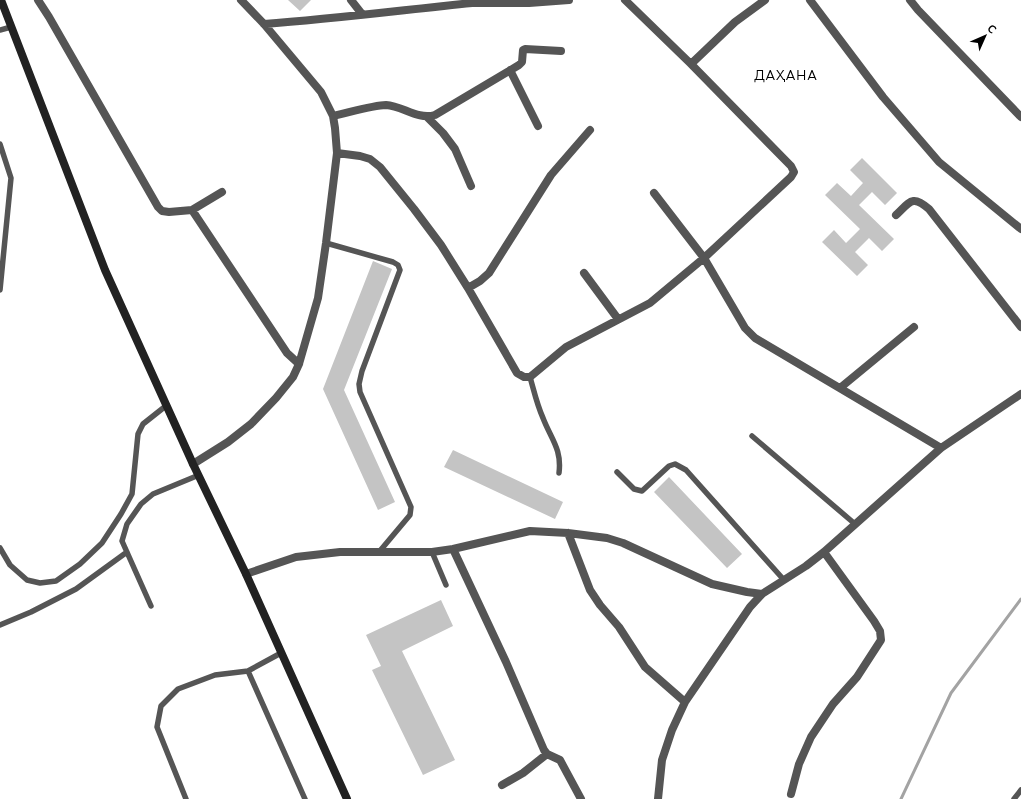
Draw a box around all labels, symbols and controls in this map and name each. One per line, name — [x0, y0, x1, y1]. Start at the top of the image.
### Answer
north arrow — [965, 16, 1005, 56]
text: С — [984, 21, 1000, 37]
district label: ДАҲАНА — [754, 67, 818, 83]

